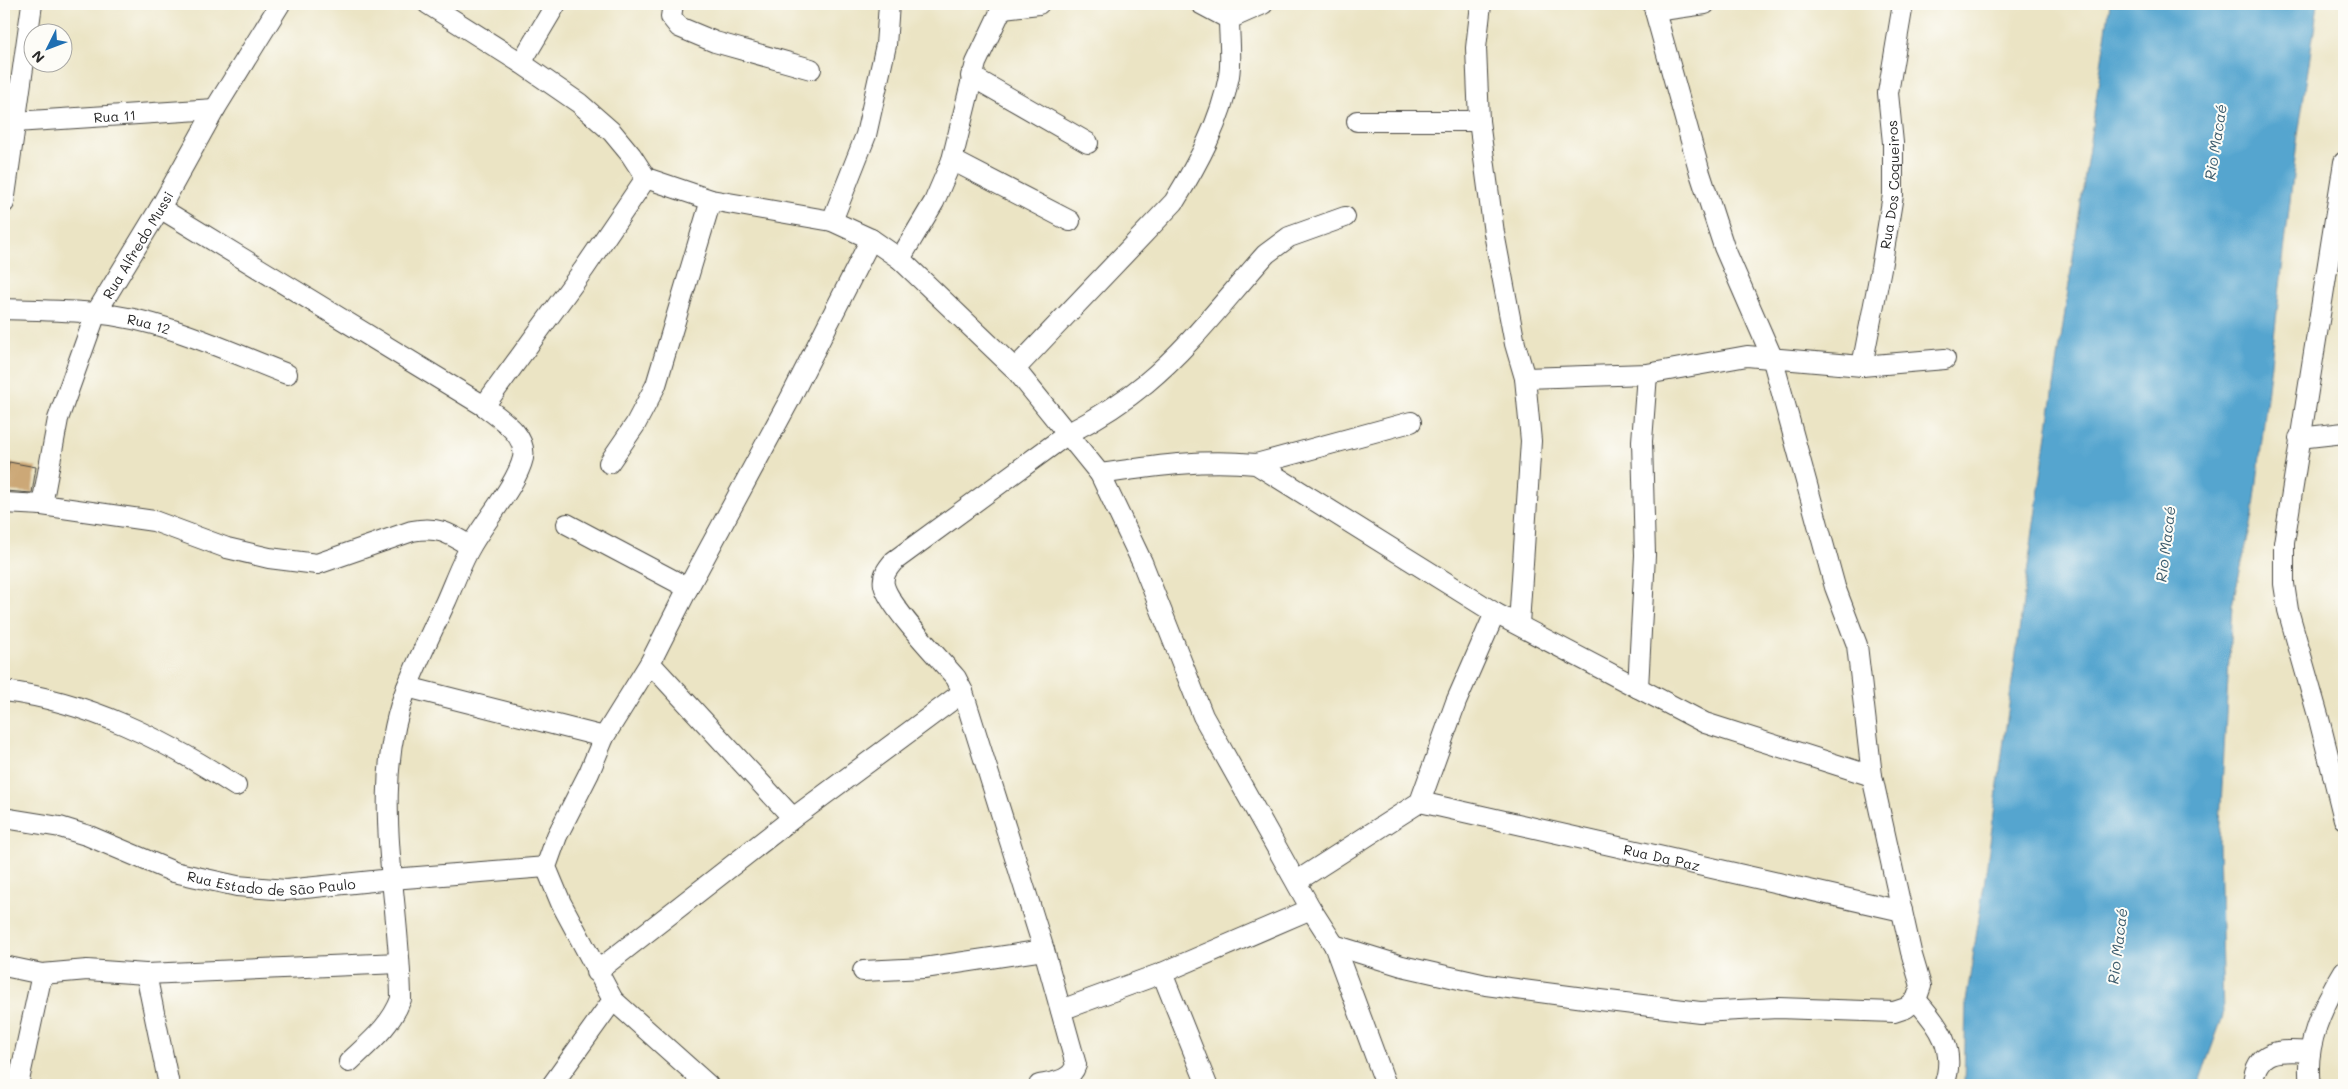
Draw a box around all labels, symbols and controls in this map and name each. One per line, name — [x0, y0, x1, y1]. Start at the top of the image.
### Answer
north arrow — [22, 22, 72, 72]
text: N — [27, 47, 49, 67]
water label: Rio Macaé — [2199, 103, 2231, 181]
street label: Rua 11 — [93, 105, 137, 126]
street label: Rua Dos Coqueiros — [1875, 119, 1903, 250]
street label: Rua Alfredo Mussi — [98, 187, 177, 302]
street label: Rua 12 — [126, 308, 173, 338]
water label: Rio Macaé — [2150, 505, 2180, 583]
street label: Rua Da Paz — [1622, 839, 1702, 875]
street label: Rua Estado de São Paulo — [185, 866, 356, 900]
water label: Rio Macaé — [2102, 907, 2132, 985]

